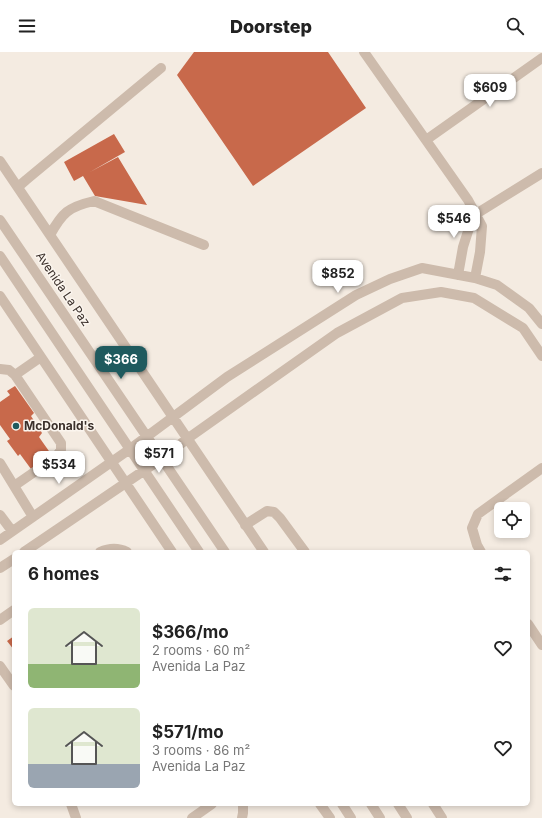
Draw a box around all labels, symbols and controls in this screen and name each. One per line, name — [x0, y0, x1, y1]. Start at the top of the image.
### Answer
icon: menu — [16, 15, 38, 37]
icon: search — [504, 15, 526, 37]
text: Doorstep — [230, 16, 312, 37]
pin: $609 — [466, 74, 514, 108]
text: $609 — [473, 79, 507, 95]
pin: $546 — [430, 205, 478, 239]
text: $546 — [437, 210, 471, 226]
street label: Avenida La Paz — [33, 249, 94, 329]
pin: $852 — [314, 260, 362, 294]
text: $852 — [321, 265, 355, 281]
pin: $366 — [97, 346, 145, 380]
text: $366 — [104, 351, 138, 367]
place label: McDonald's — [24, 418, 94, 433]
marker: McDonald's — [11, 421, 21, 431]
pin: $571 — [135, 440, 183, 474]
text: $571 — [144, 445, 174, 461]
pin: $534 — [35, 451, 83, 485]
text: $534 — [42, 456, 76, 472]
map controls — [494, 502, 530, 538]
button: locate — [494, 502, 530, 538]
icon: filters — [492, 563, 514, 585]
text: 6 homes — [28, 564, 99, 584]
text: $366/mo — [152, 622, 229, 642]
icon: home — [60, 624, 108, 672]
icon: heart — [492, 637, 514, 659]
text: 2 rooms · 60 m² — [152, 642, 250, 658]
text: Avenida La Paz — [152, 658, 246, 674]
text: $571/mo — [152, 722, 224, 742]
icon: home — [60, 724, 108, 772]
icon: heart — [492, 737, 514, 759]
text: 3 rooms · 86 m² — [152, 742, 250, 758]
text: Avenida La Paz — [152, 758, 246, 774]

